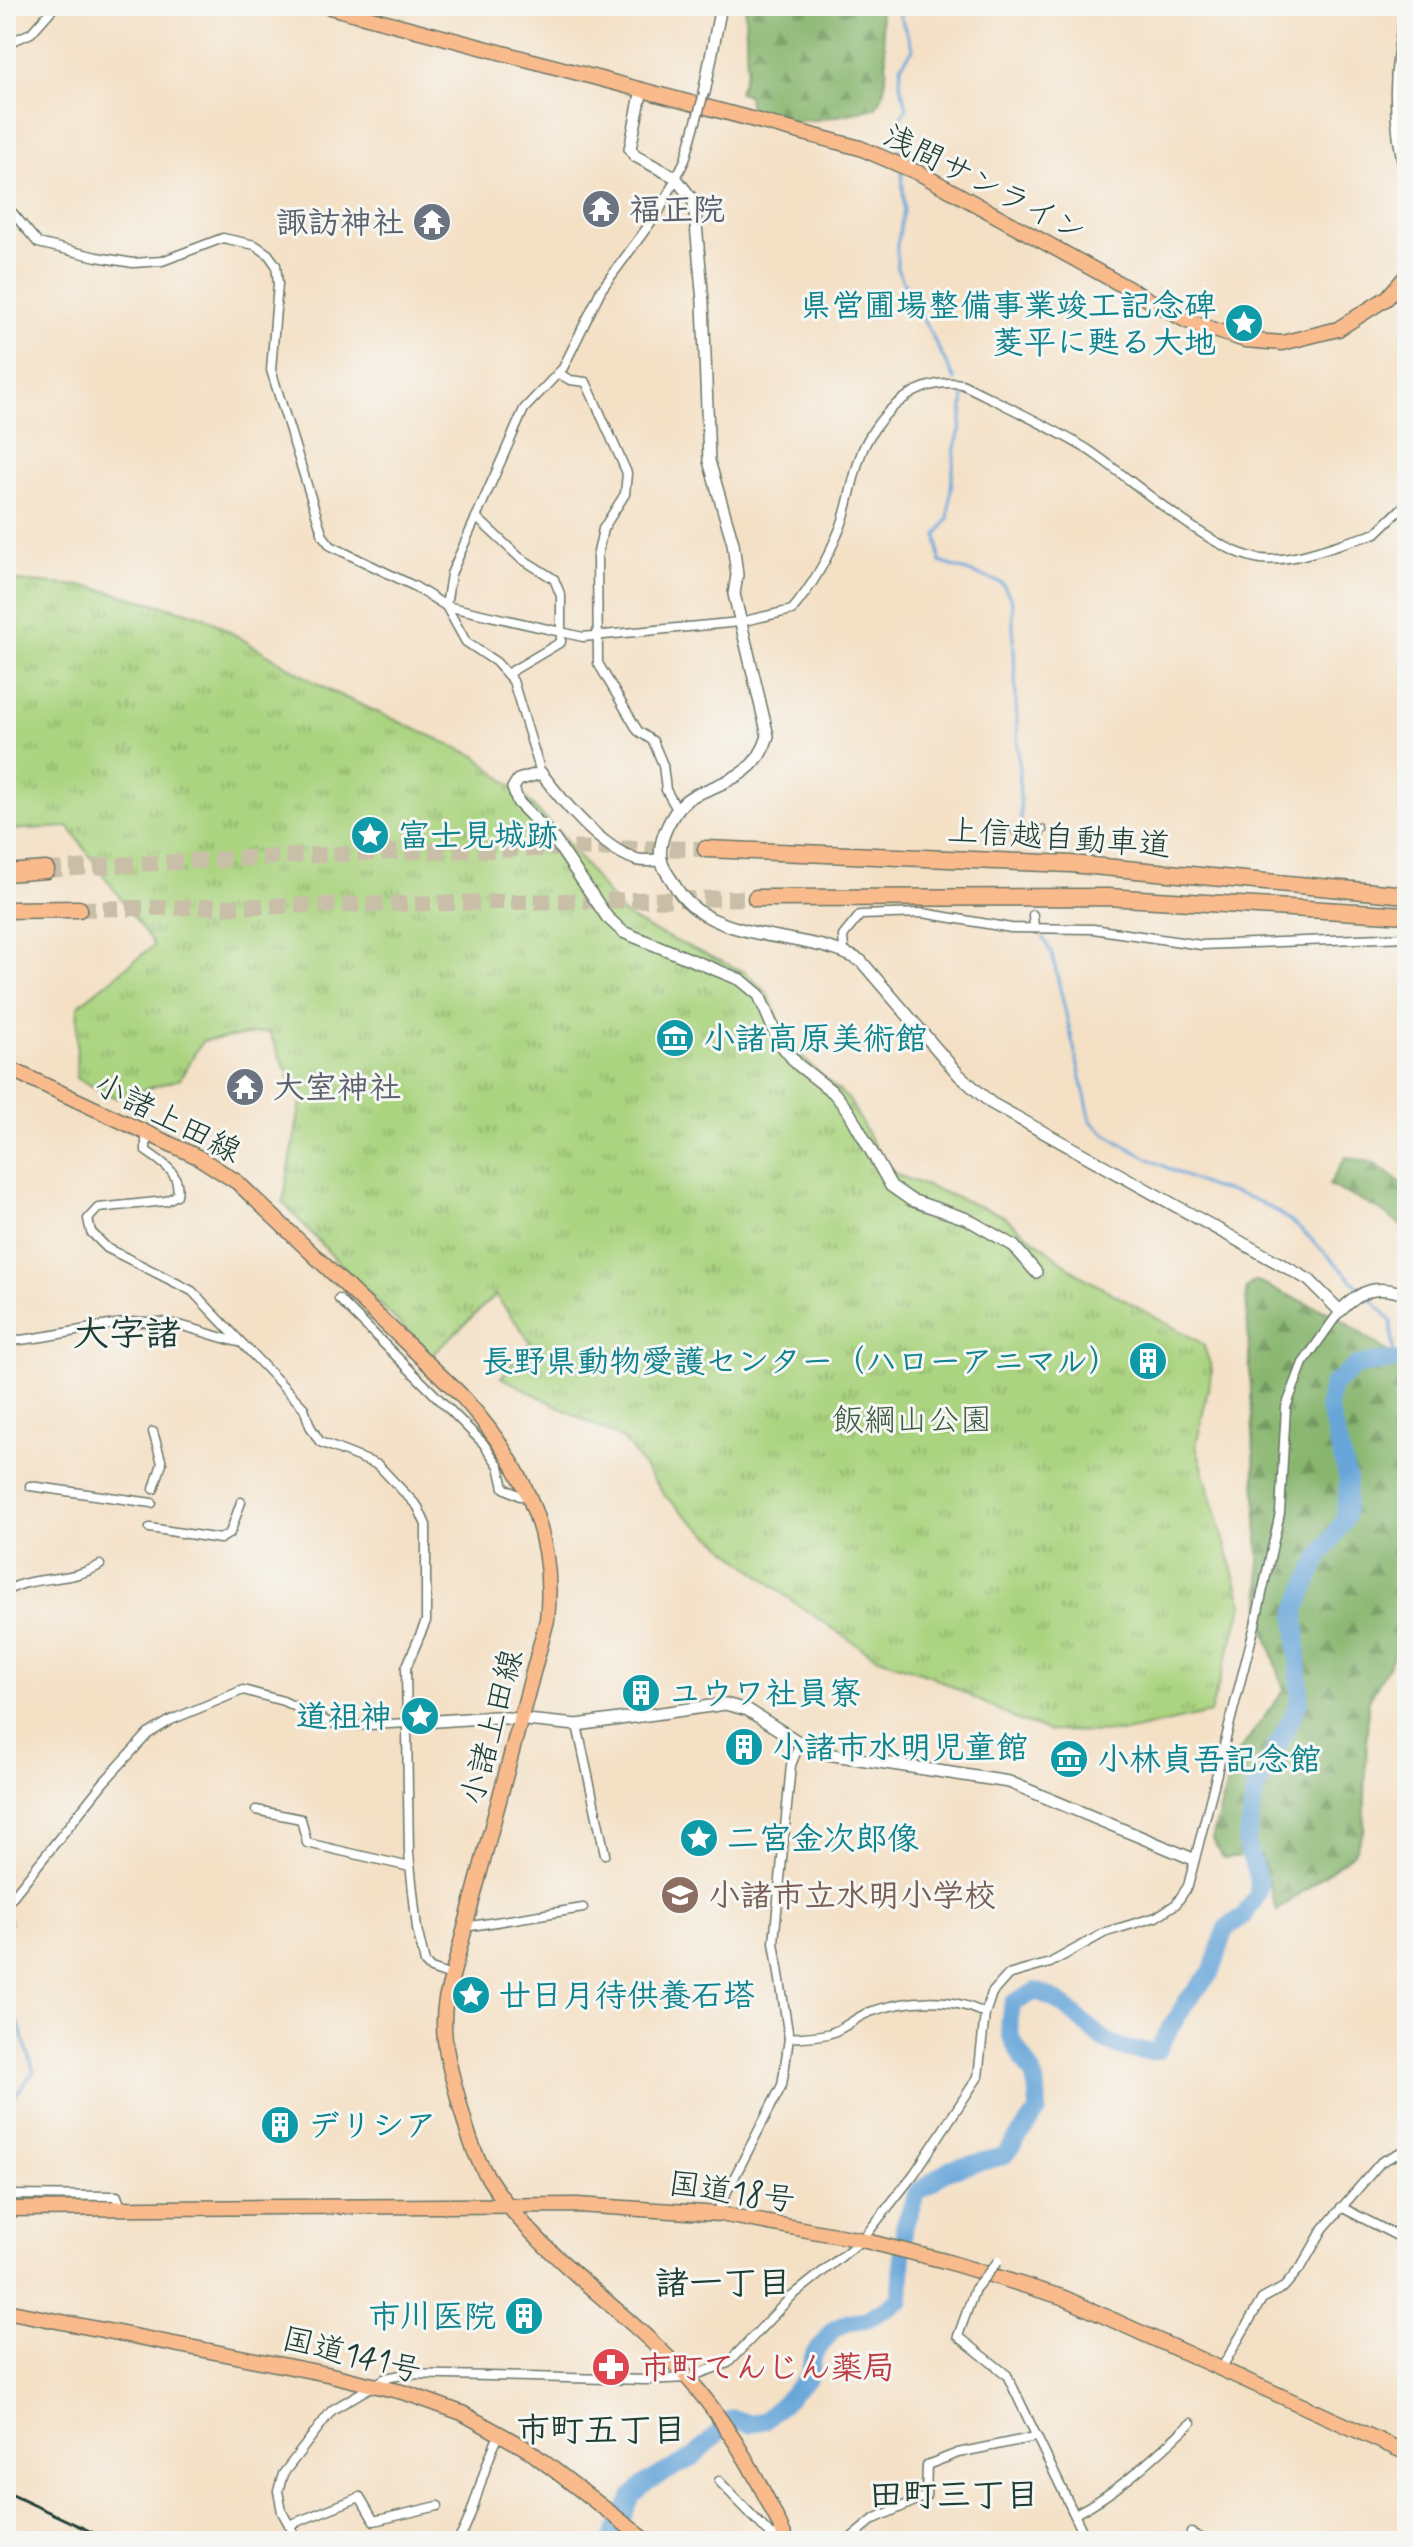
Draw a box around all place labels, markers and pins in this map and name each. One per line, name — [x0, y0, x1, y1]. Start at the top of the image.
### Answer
temple icon: 福正院 — [580, 188, 622, 230]
place label: 福正院 — [629, 190, 725, 232]
temple icon: 諏訪神社 — [411, 201, 453, 243]
place label: 諏訪神社 — [276, 203, 404, 245]
place label: 県営圃場整備事業竣工記念碑 菱平に甦る大地 — [800, 286, 1216, 365]
place icon: 県営圃場整備事業竣工記念碑 菱平に甦る大地 — [1223, 302, 1265, 344]
place icon: 富士見城跡 — [349, 814, 391, 856]
place label: 富士見城跡 — [398, 816, 558, 858]
museum icon: 小諸高原美術館 — [654, 1017, 696, 1059]
place label: 小諸高原美術館 — [703, 1019, 927, 1061]
temple icon: 大室神社 — [224, 1066, 266, 1108]
place label: 大室神社 — [273, 1068, 401, 1110]
building icon: 長野県動物愛護センター（ハローアニマル） — [1127, 1340, 1169, 1382]
place label: 長野県動物愛護センター（ハローアニマル） — [481, 1342, 1120, 1384]
building icon: ユウワ社員寮 — [620, 1672, 662, 1714]
place label: ユウワ社員寮 — [669, 1674, 861, 1716]
place icon: 道祖神 — [399, 1695, 441, 1737]
place label: 道祖神 — [296, 1697, 392, 1739]
building icon: 小諸市水明児童館 — [723, 1726, 765, 1768]
place label: 小諸市水明児童館 — [772, 1728, 1028, 1770]
museum icon: 小林貞吾記念館 — [1048, 1738, 1090, 1780]
place label: 小林貞吾記念館 — [1097, 1740, 1321, 1782]
place icon: 二宮金次郎像 — [678, 1817, 720, 1859]
place label: 二宮金次郎像 — [727, 1819, 919, 1861]
school or university icon: 小諸市立水明小学校 — [659, 1874, 701, 1916]
place label: 小諸市立水明小学校 — [708, 1876, 996, 1918]
place icon: 廿日月待供養石塔 — [450, 1974, 492, 2016]
place label: 廿日月待供養石塔 — [499, 1976, 755, 2018]
building icon: デリシア — [259, 2104, 301, 2146]
place label: デリシア — [308, 2106, 437, 2148]
building icon: 市川医院 — [503, 2295, 545, 2337]
place label: 市川医院 — [368, 2297, 496, 2339]
pharmacy icon: 市町てんじん薬局 — [590, 2346, 632, 2388]
place label: 市町てんじん薬局 — [639, 2348, 895, 2390]

